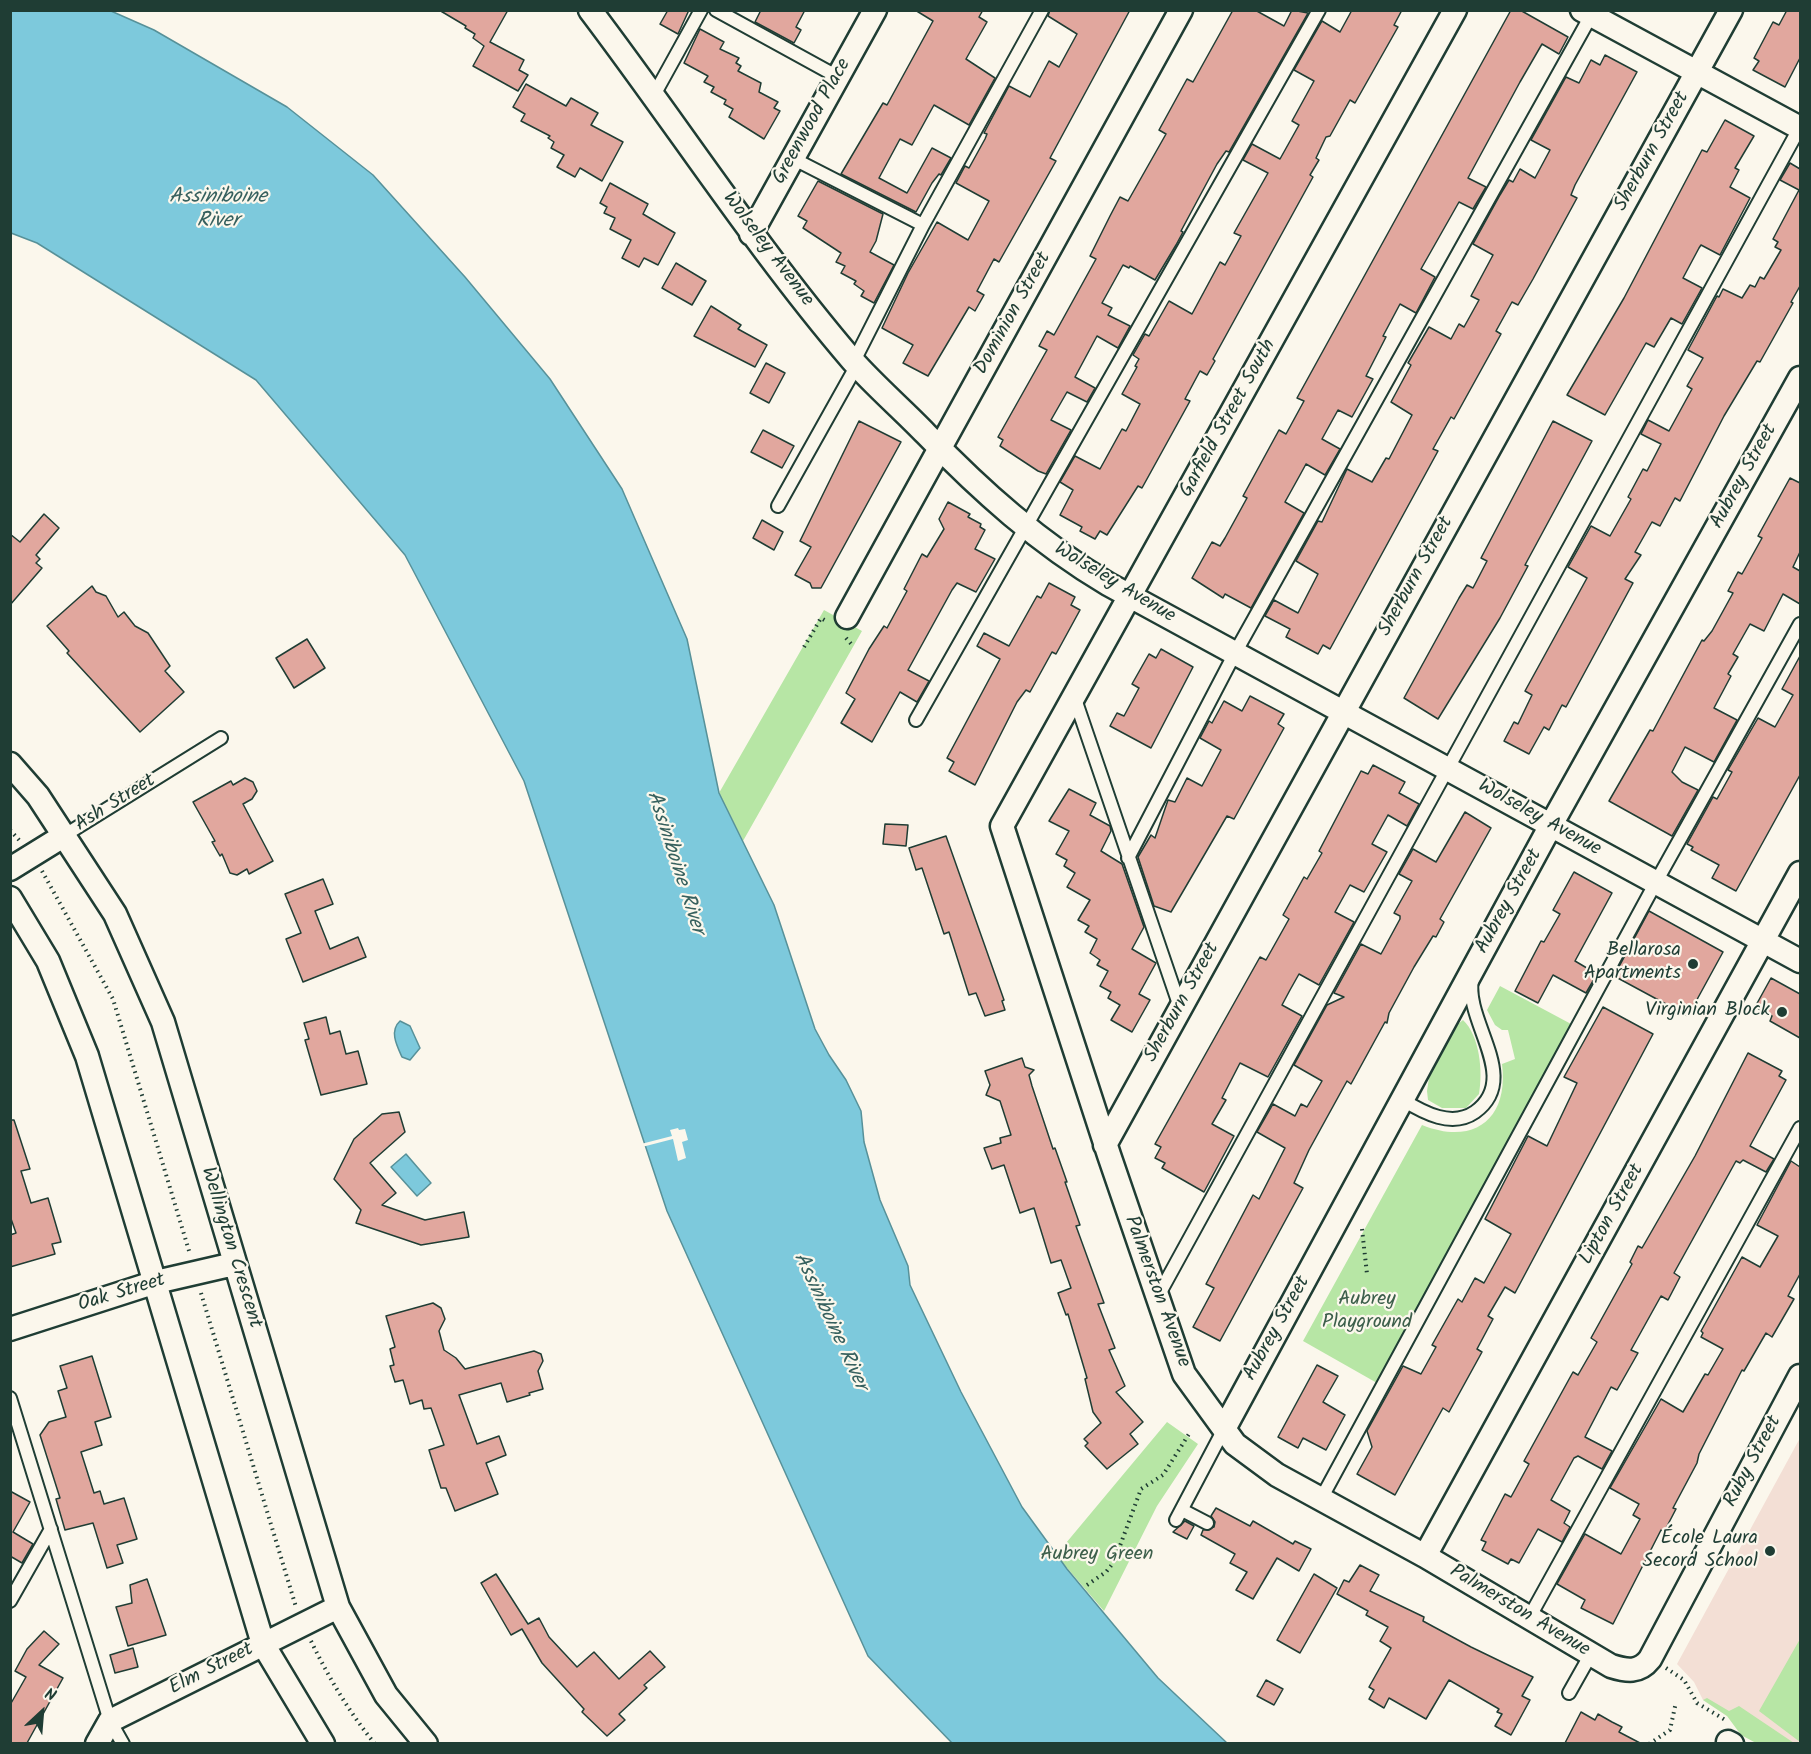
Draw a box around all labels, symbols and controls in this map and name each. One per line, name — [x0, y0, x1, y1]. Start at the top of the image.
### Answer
street label: Greenwood Place — [769, 55, 857, 189]
street label: Sherburn Street — [1610, 88, 1696, 216]
water label: Assiniboine River — [169, 185, 267, 235]
street label: Wolseley Avenue — [716, 188, 818, 312]
street label: Dominion Street — [970, 248, 1058, 380]
street label: Garfield Street South — [1176, 336, 1282, 502]
street label: Aubrey Street — [1706, 420, 1784, 534]
street label: Sherburn Street — [1374, 513, 1460, 641]
street label: Wolseley Avenue — [1049, 538, 1179, 630]
street label: Ash Street — [71, 770, 161, 838]
street label: Wolseley Avenue — [1473, 775, 1605, 863]
water label: Assiniboine River — [639, 788, 709, 938]
street label: Aubrey Street — [1471, 845, 1549, 959]
street label: Sherburn Street — [1140, 939, 1226, 1067]
place label: Bellarosa Apartments — [1584, 940, 1681, 987]
marker: Bellarosa Apartments — [1686, 957, 1700, 971]
place label: Virginian Block — [1645, 1000, 1770, 1024]
marker: Virginian Block — [1775, 1005, 1789, 1019]
street label: Lipton Street — [1575, 1160, 1651, 1270]
street label: Wellington Crescent — [194, 1165, 266, 1331]
street label: Palmerston Avenue — [1117, 1213, 1195, 1371]
water label: Assiniboine River — [786, 1249, 872, 1395]
street label: Oak Street — [76, 1269, 168, 1319]
street label: Aubrey Street — [1239, 1272, 1317, 1386]
park label: Aubrey Playground — [1322, 1289, 1412, 1336]
street label: Ruby Street — [1720, 1412, 1788, 1512]
place label: École Laura Secord School — [1643, 1528, 1758, 1575]
park label: Aubrey Green — [1041, 1544, 1153, 1568]
marker: École Laura Secord School — [1763, 1544, 1777, 1558]
street label: Palmerston Avenue — [1444, 1561, 1594, 1663]
street label: Elm Street — [166, 1639, 258, 1701]
north arrow — [12, 1682, 72, 1742]
text: N — [40, 1682, 60, 1709]

